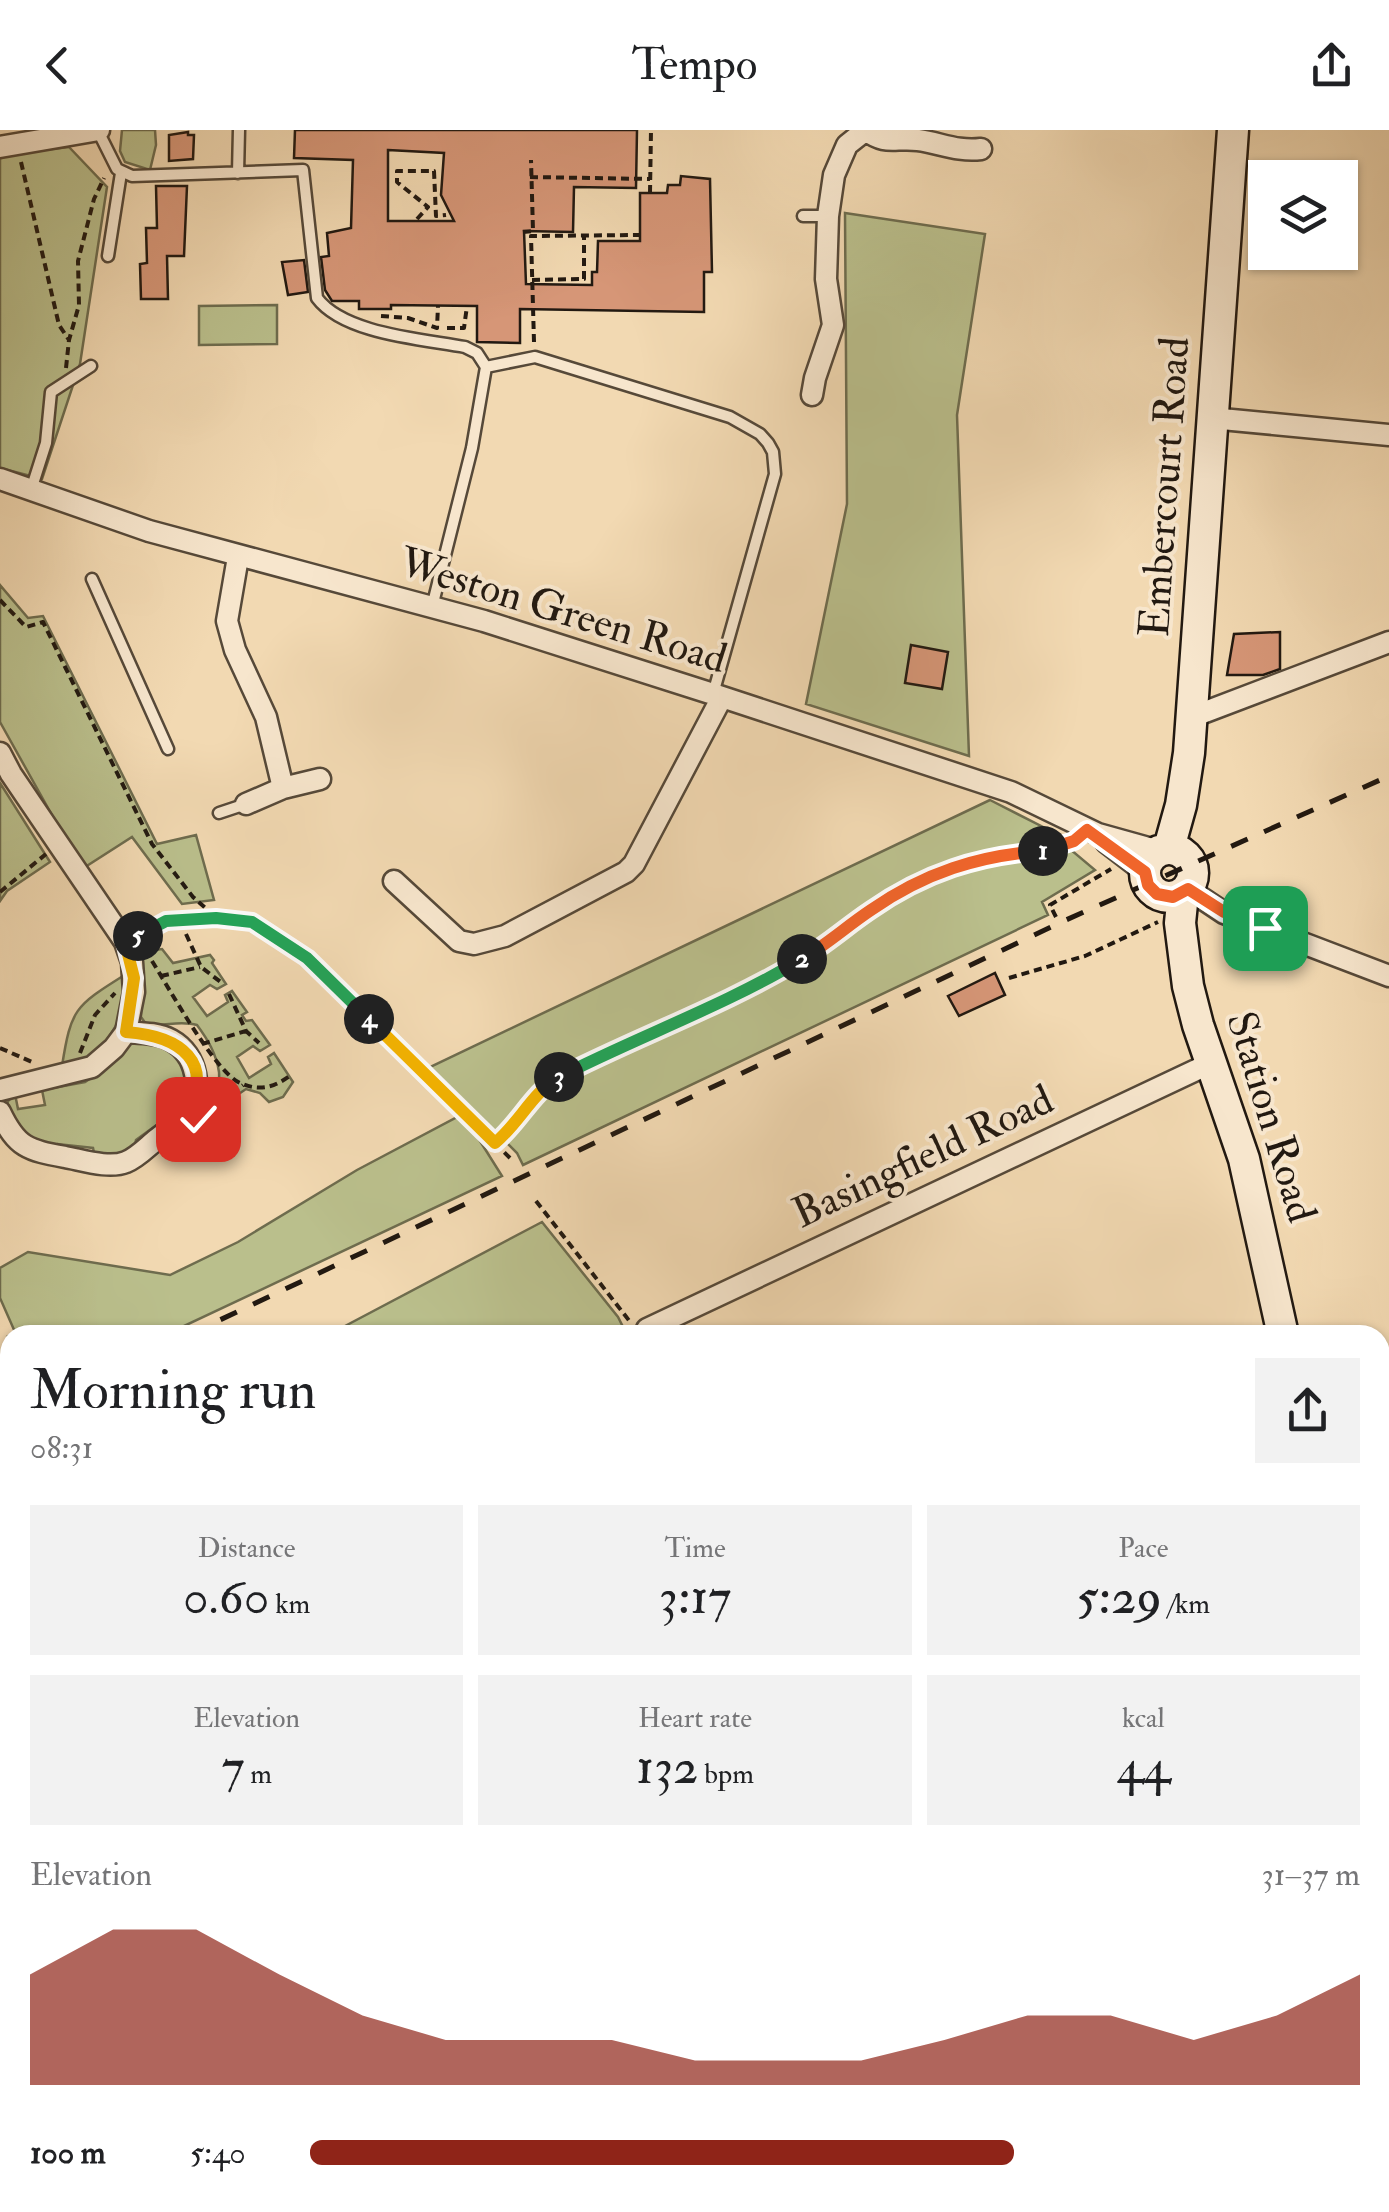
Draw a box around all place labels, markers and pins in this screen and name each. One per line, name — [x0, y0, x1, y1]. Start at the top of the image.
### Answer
pin: 1 — [1018, 826, 1068, 876]
pin — [1223, 886, 1308, 971]
pin: 5 — [113, 911, 163, 961]
pin: 2 — [777, 934, 827, 984]
pin: 4 — [344, 994, 394, 1044]
pin: 3 — [534, 1052, 584, 1102]
pin — [156, 1077, 241, 1162]

